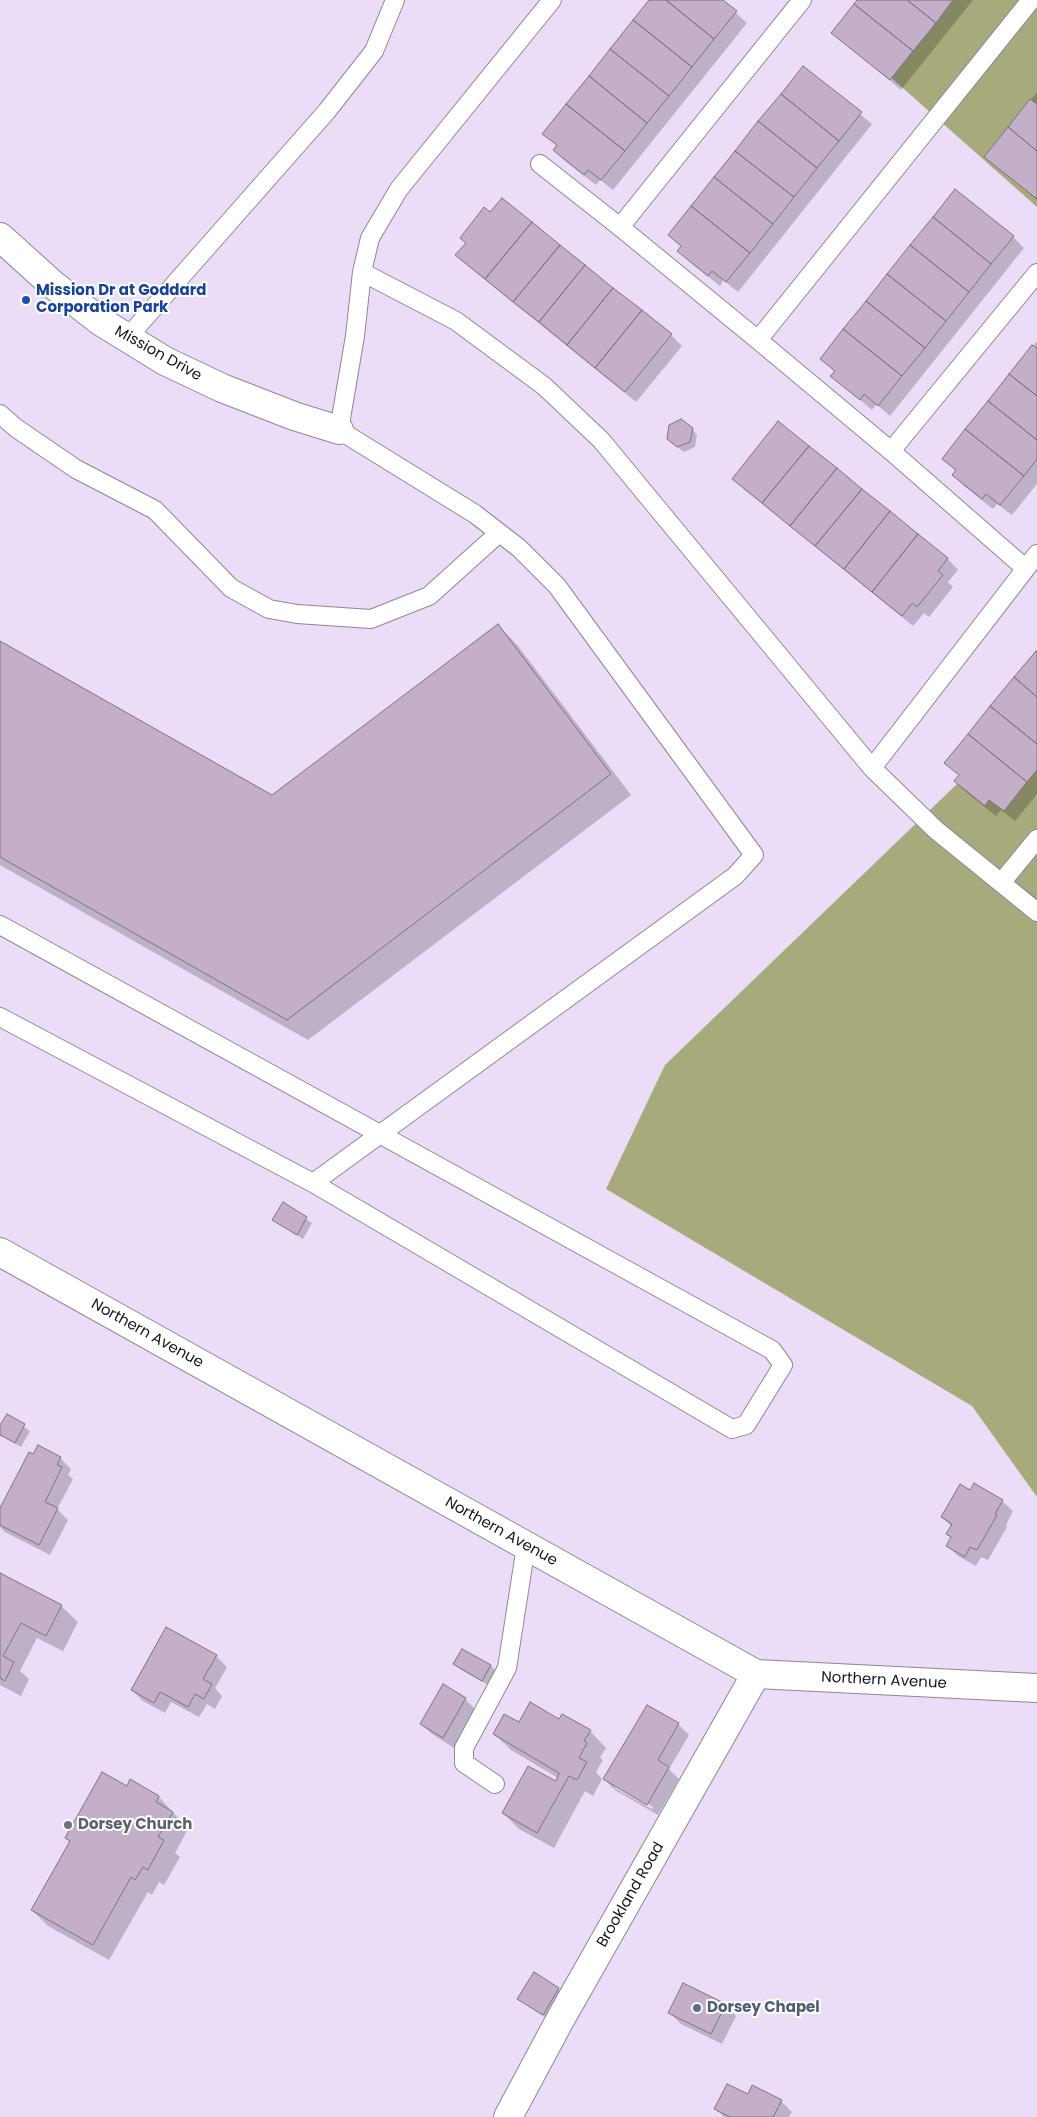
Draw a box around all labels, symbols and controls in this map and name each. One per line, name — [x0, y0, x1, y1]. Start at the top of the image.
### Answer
place label: Mission Dr at Goddard Corporation Park — [36, 282, 206, 317]
marker: Mission Dr at Goddard Corporation Park — [20, 294, 32, 306]
street label: Mission Drive — [111, 323, 205, 385]
street label: Northern Avenue — [88, 1296, 206, 1372]
street label: Northern Avenue — [442, 1494, 560, 1570]
street label: Northern Avenue — [821, 1669, 947, 1693]
place label: Dorsey Church — [78, 1816, 192, 1834]
marker: Dorsey Church — [62, 1819, 74, 1831]
street label: Brookland Road — [594, 1839, 668, 1951]
place label: Dorsey Chapel — [707, 1999, 820, 2017]
marker: Dorsey Chapel — [691, 2002, 703, 2014]

